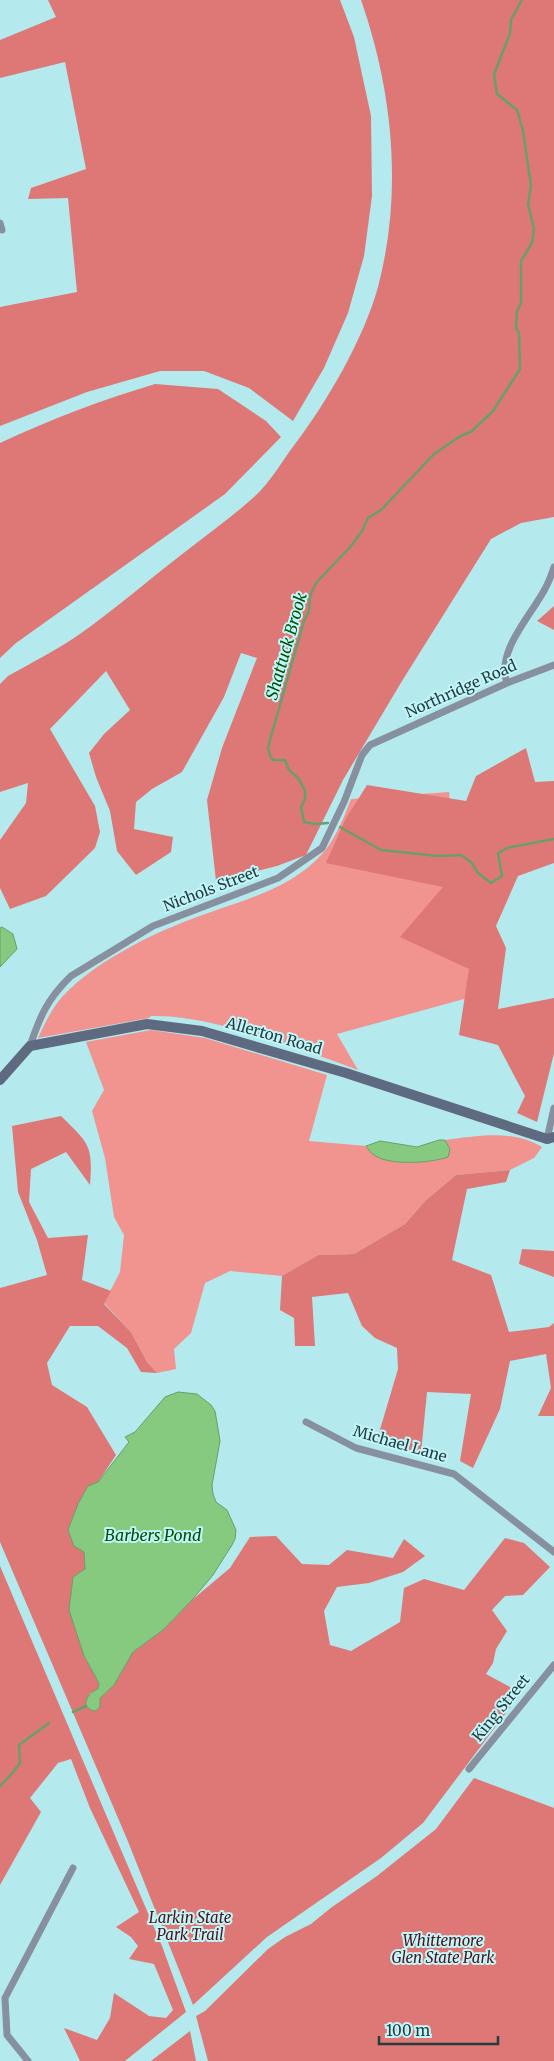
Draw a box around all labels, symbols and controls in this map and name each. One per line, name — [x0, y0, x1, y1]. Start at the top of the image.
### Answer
water label: Shattuck Brook — [261, 590, 311, 702]
street label: Northridge Road — [402, 655, 519, 722]
street label: Nichols Street — [160, 862, 261, 915]
street label: Allerton Road — [223, 1012, 324, 1058]
street label: Michael Lane — [351, 1421, 449, 1466]
water label: Barbers Pond — [105, 1525, 202, 1545]
street label: King Street — [468, 1670, 534, 1745]
park label: Larkin State Park Trail — [149, 1908, 232, 1944]
park label: Whittemore Glen State Park — [392, 1931, 495, 1967]
scale bar — [379, 2014, 498, 2046]
text: 100 m — [386, 2021, 430, 2040]

